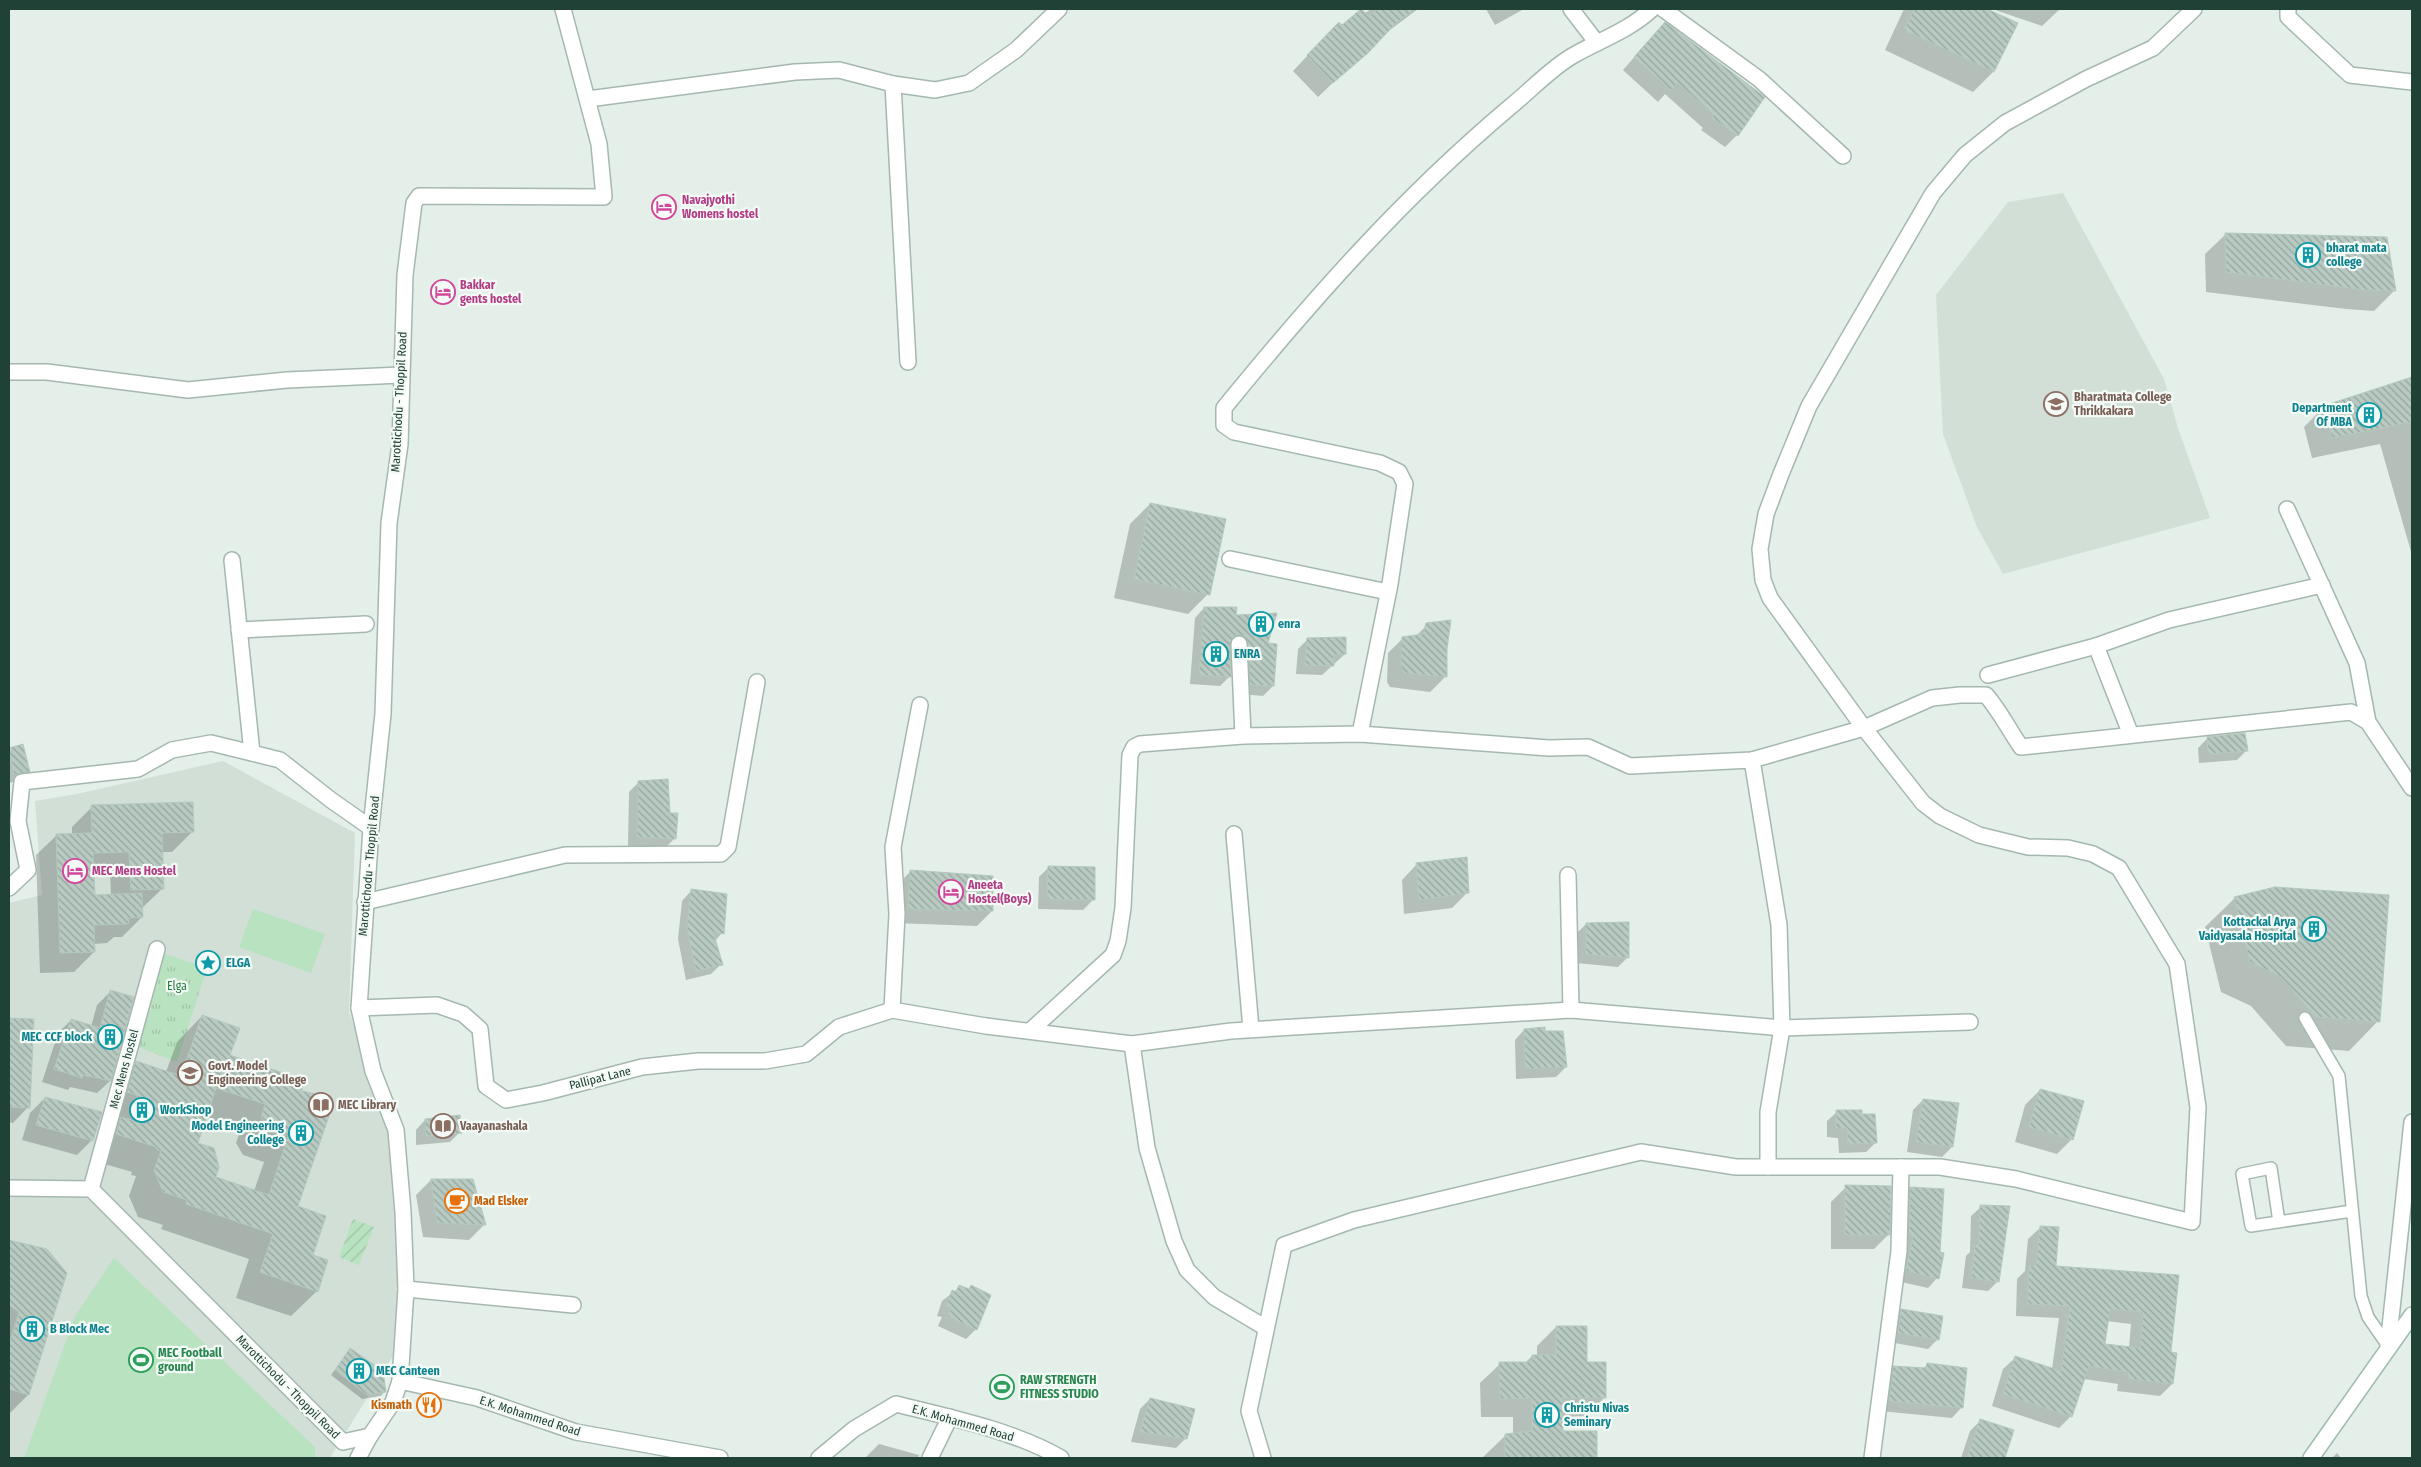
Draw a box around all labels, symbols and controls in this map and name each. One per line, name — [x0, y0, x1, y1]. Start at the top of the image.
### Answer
place label: Navajyothi Womens hostel — [682, 193, 759, 221]
hotel icon: Navajyothi Womens hostel — [651, 194, 677, 220]
place label: bharat mata college — [2326, 241, 2387, 269]
building icon: bharat mata college — [2295, 242, 2321, 268]
place label: Bakkar gents hostel — [460, 278, 522, 306]
hotel icon: Bakkar gents hostel — [430, 279, 456, 305]
street label: Marottichodu - Thoppil Road — [388, 331, 410, 473]
place label: Bharatmata College Thrikkakara — [2074, 390, 2172, 418]
school or university icon: Bharatmata College Thrikkakara — [2043, 391, 2069, 417]
place label: Department Of MBA — [2292, 401, 2353, 429]
building icon: Department Of MBA — [2356, 402, 2382, 428]
building icon: enra — [1248, 611, 1274, 637]
place label: enra — [1278, 617, 1300, 631]
building icon: ENRA — [1203, 641, 1229, 667]
place label: ENRA — [1234, 647, 1261, 661]
street label: Marottichodu - Thoppil Road — [356, 795, 382, 937]
hotel icon: MEC Mens Hostel — [62, 858, 88, 884]
place label: MEC Mens Hostel — [92, 864, 177, 878]
place label: Aneeta Hostel(Boys) — [967, 878, 1032, 906]
hotel icon: Aneeta Hostel(Boys) — [938, 879, 964, 905]
place label: Kottackal Arya Vaidyasala Hospital — [2198, 915, 2297, 943]
building icon: Kottackal Arya Vaidyasala Hospital — [2301, 916, 2327, 942]
place icon: ELGA — [195, 950, 221, 976]
place label: ELGA — [226, 956, 251, 970]
park label: Elga — [167, 979, 187, 993]
building icon: MEC CCF block — [97, 1024, 123, 1050]
street label: Mec Mens hostel — [107, 1028, 141, 1110]
place label: MEC CCF block — [21, 1030, 93, 1044]
place label: Govt. Model Engineering College — [208, 1059, 306, 1087]
school or university icon: Govt. Model Engineering College — [177, 1060, 203, 1086]
street label: Pallipat Lane — [568, 1064, 632, 1092]
library icon: MEC Library — [308, 1092, 334, 1118]
building icon: WorkShop — [129, 1097, 155, 1123]
place label: MEC Library — [338, 1098, 397, 1112]
place label: WorkShop — [160, 1103, 212, 1117]
library icon: Vaayanashala — [430, 1113, 456, 1139]
place label: Model Engineering College — [191, 1119, 284, 1147]
place label: Vaayanashala — [459, 1119, 528, 1133]
building icon: Model Engineering College — [288, 1120, 314, 1146]
cafe icon: Mad Elsker — [444, 1188, 470, 1214]
place label: Mad Elsker — [474, 1194, 529, 1208]
building icon: B Block Mec — [19, 1316, 45, 1342]
place label: B Block Mec — [50, 1322, 110, 1336]
street label: Marottichodu - Thoppil Road — [233, 1332, 343, 1442]
place label: MEC Football ground — [158, 1346, 222, 1374]
sports icon: MEC Football ground — [128, 1347, 154, 1373]
building icon: MEC Canteen — [346, 1358, 372, 1384]
place label: MEC Canteen — [376, 1364, 440, 1378]
place label: RAW STRENGTH FITNESS STUDIO — [1020, 1373, 1099, 1401]
sports icon: RAW STRENGTH FITNESS STUDIO — [989, 1374, 1015, 1400]
restaurant icon: Kismath — [416, 1392, 442, 1418]
street label: E.K. Mohammed Road — [478, 1393, 582, 1439]
place label: Kismath — [371, 1398, 412, 1412]
place label: Christu Nivas Seminary — [1564, 1401, 1630, 1429]
street label: E.K. Mohammed Road — [910, 1402, 1016, 1444]
building icon: Christu Nivas Seminary — [1534, 1402, 1560, 1428]

